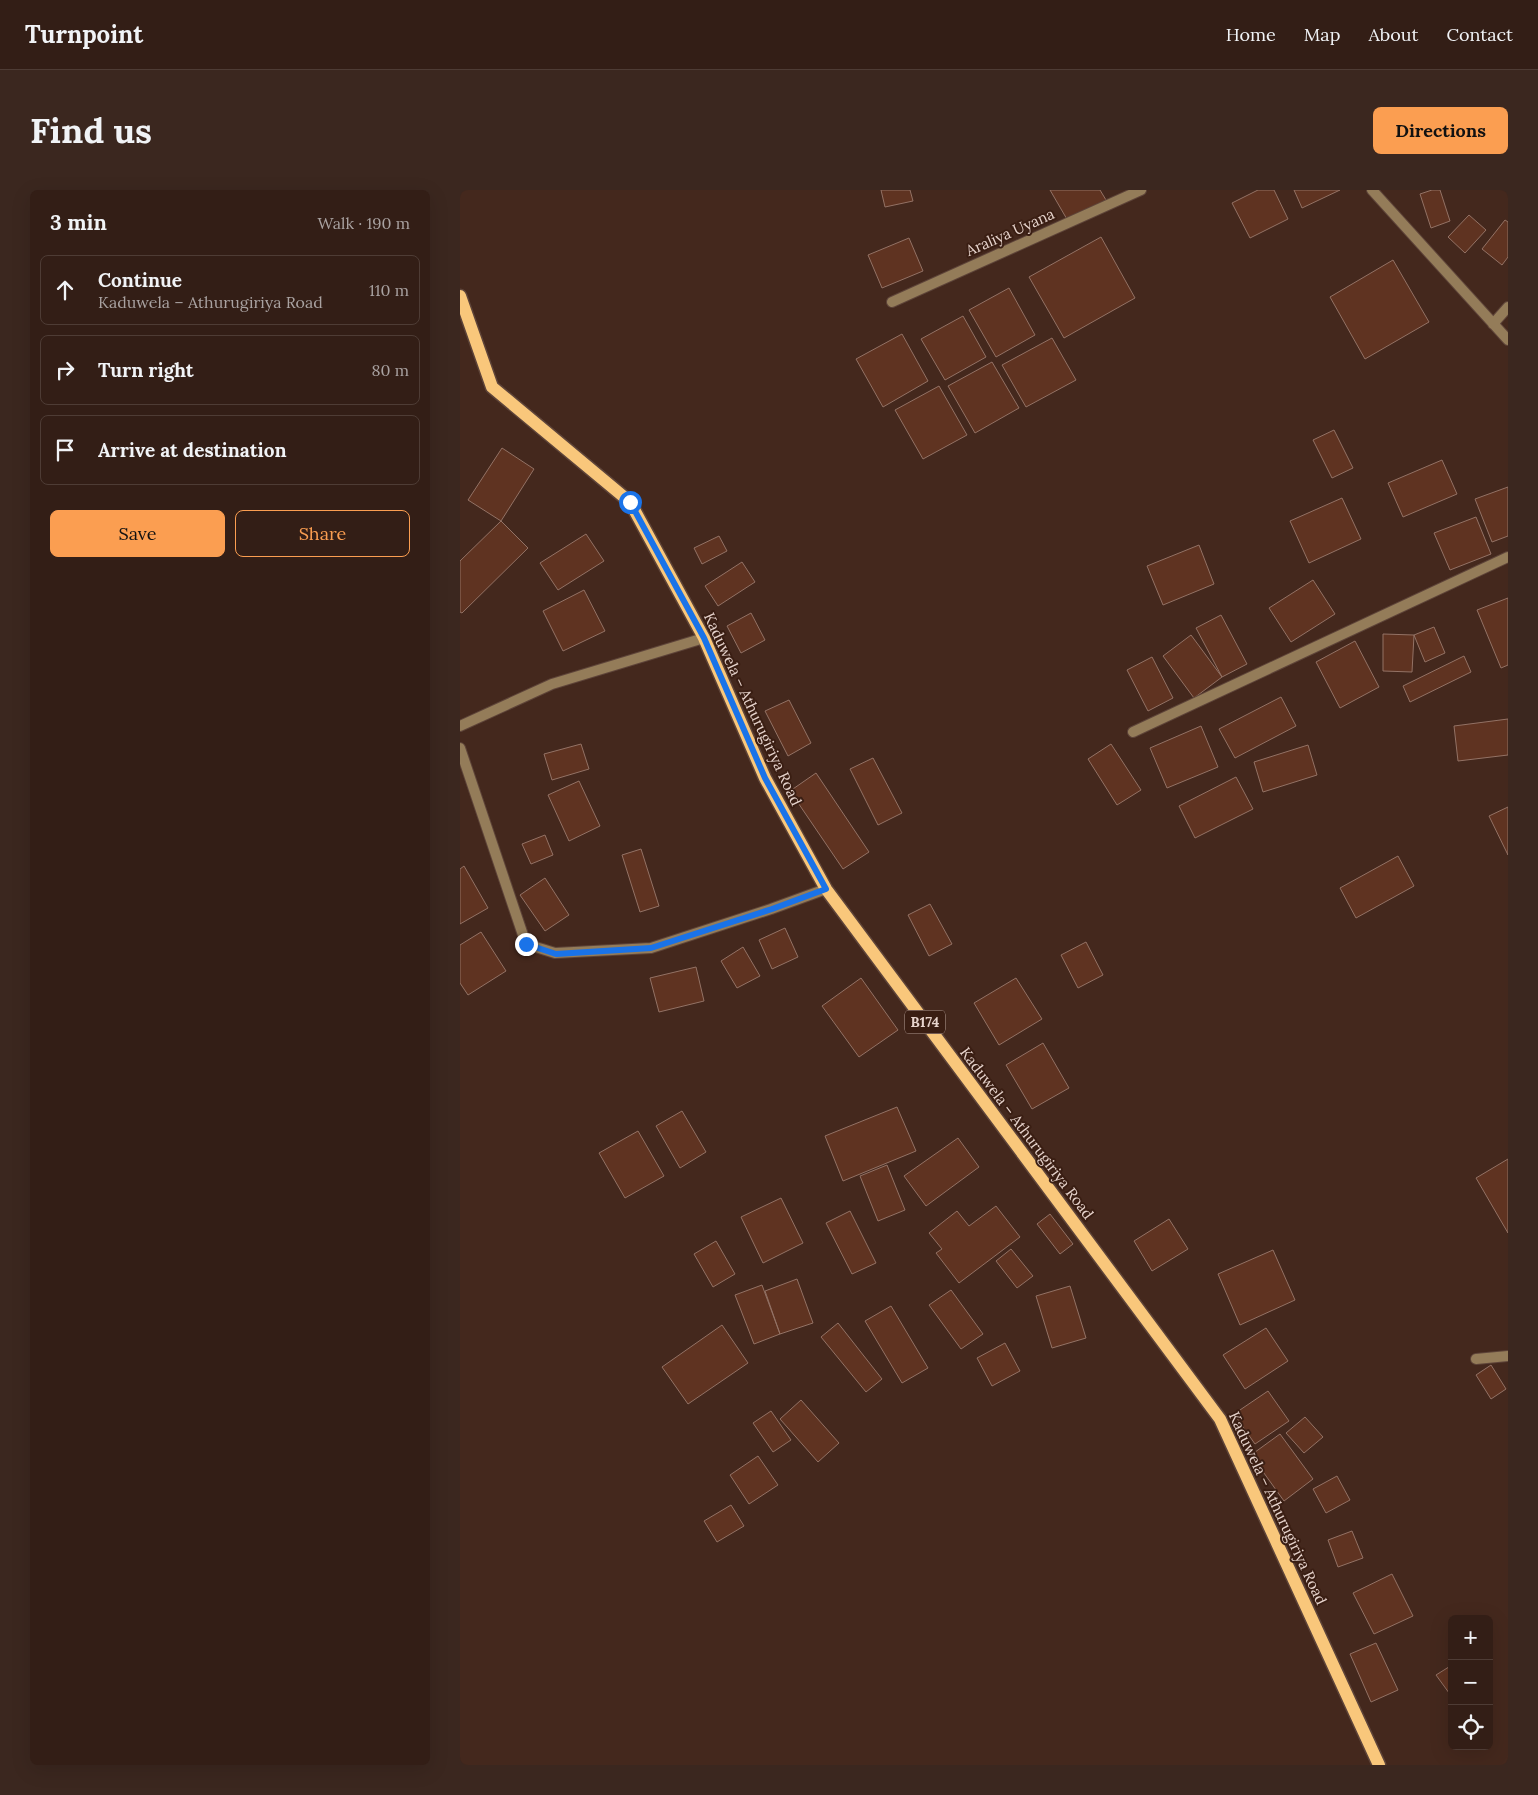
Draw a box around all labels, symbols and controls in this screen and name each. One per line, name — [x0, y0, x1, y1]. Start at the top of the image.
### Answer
text: Turnpoint — [25, 19, 143, 50]
text: Home — [1226, 23, 1276, 46]
text: Map — [1304, 23, 1340, 46]
text: About — [1368, 23, 1418, 46]
text: Contact — [1446, 23, 1513, 46]
button: Directions — [1373, 107, 1508, 154]
text: Find us — [30, 108, 152, 153]
street label: Araliya Uyana — [962, 204, 1058, 260]
text: 3 min — [50, 209, 107, 236]
text: Walk · 190 m — [318, 213, 410, 233]
text: Continue — [98, 268, 182, 292]
icon: ahead — [51, 276, 79, 304]
text: 110 m — [369, 280, 409, 300]
text: Kaduwela – Athurugiriya Road — [98, 292, 323, 312]
icon: right — [51, 356, 79, 384]
text: Turn right — [98, 358, 194, 382]
text: 80 m — [372, 360, 409, 380]
icon: arrive — [51, 436, 79, 464]
text: Arrive at destination — [98, 438, 287, 462]
route start — [619, 491, 642, 514]
button: Save — [50, 510, 225, 557]
button: Share — [235, 510, 410, 557]
street label: Kaduwela – Athurugiriya Road — [700, 609, 806, 809]
route end — [515, 933, 538, 956]
road number: B174 — [905, 1010, 945, 1034]
street label: Kaduwela – Athurugiriya Road — [956, 1043, 1098, 1223]
street label: Kaduwela – Athurugiriya Road — [1225, 1408, 1331, 1608]
map controls — [1448, 1615, 1493, 1750]
button: + — [1448, 1615, 1493, 1660]
button: − — [1448, 1660, 1493, 1705]
button: locate — [1448, 1705, 1493, 1750]

